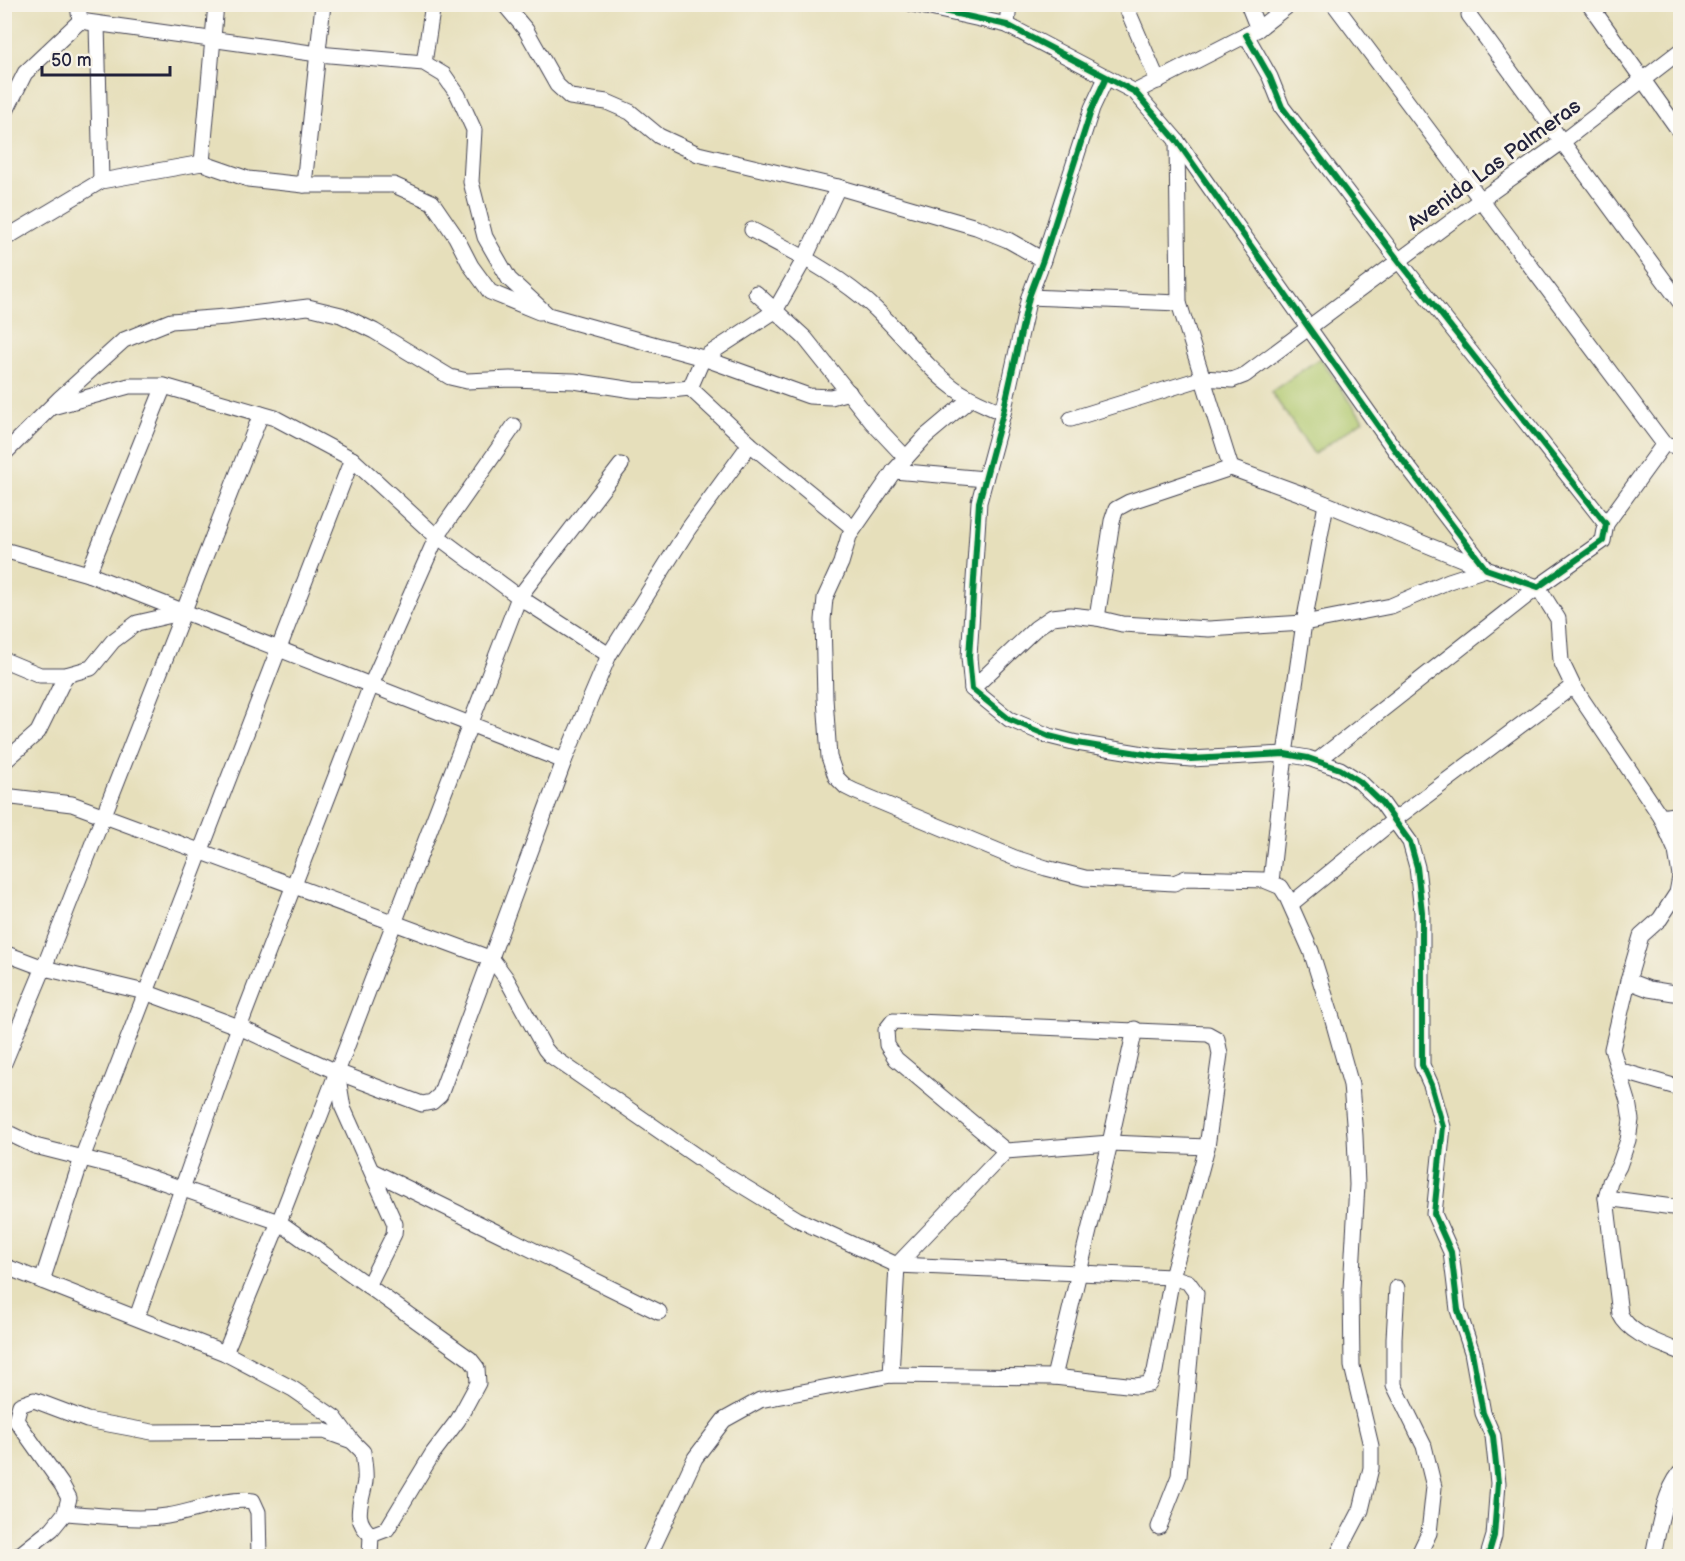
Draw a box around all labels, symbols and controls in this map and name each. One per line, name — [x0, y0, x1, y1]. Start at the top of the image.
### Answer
scale bar — [42, 39, 170, 77]
text: 50 m — [51, 50, 92, 71]
street label: Avenida Las Palmeras — [1402, 94, 1586, 236]

